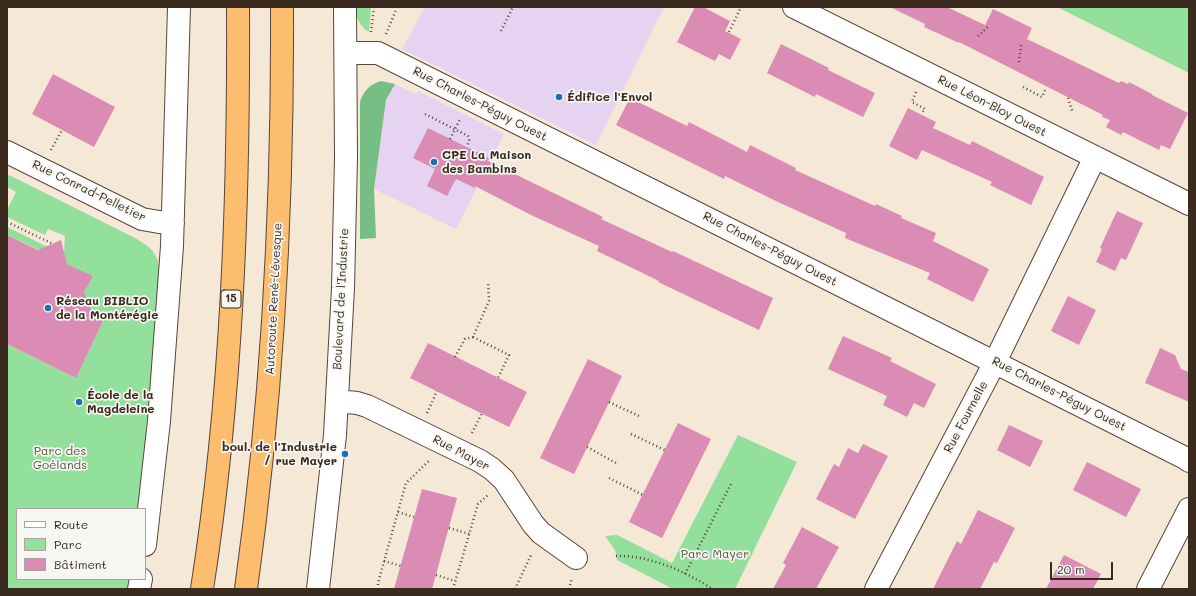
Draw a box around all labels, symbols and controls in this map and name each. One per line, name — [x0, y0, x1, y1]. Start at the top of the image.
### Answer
street label: Rue Charles-Péguy Ouest — [410, 64, 550, 144]
street label: Rue Léon-Bloy Ouest — [935, 72, 1049, 140]
place label: Édifice l'Envol — [567, 90, 652, 104]
marker: Édifice l'Envol — [554, 92, 564, 102]
place label: CPE La Maison des Bambins — [442, 148, 531, 176]
street label: Rue Conrad-Pelletier — [30, 157, 148, 225]
marker: CPE La Maison des Bambins — [429, 157, 439, 167]
street label: Rue Charles-Péguy Ouest — [700, 209, 840, 289]
street label: Autoroute René-Lévesque — [263, 223, 285, 375]
street label: Boulevard de l'Industrie — [330, 228, 352, 370]
road number: 15 — [221, 290, 241, 308]
place label: Réseau BIBLIO de la Montérégie — [56, 294, 158, 322]
marker: Réseau BIBLIO de la Montérégie — [43, 303, 53, 313]
street label: Rue Charles-Péguy Ouest — [989, 354, 1129, 434]
street label: Rue Fournelle — [941, 379, 991, 455]
place label: École de la Magdeleine — [87, 388, 154, 416]
marker: École de la Magdeleine — [74, 397, 84, 407]
street label: Rue Mayer — [430, 432, 492, 474]
place label: boul. de l'Industrie / rue Mayer — [222, 440, 337, 468]
park label: Parc des Goélands — [33, 444, 87, 472]
marker: boul. de l'Industrie / rue Mayer — [340, 449, 350, 459]
legend — [16, 508, 146, 580]
text: Route — [54, 516, 88, 532]
text: Parc — [54, 536, 82, 552]
park label: Parc Mayer — [681, 547, 749, 561]
scale bar — [1052, 554, 1115, 580]
text: Bâtiment — [54, 556, 107, 572]
text: 20 m — [1057, 561, 1085, 577]

